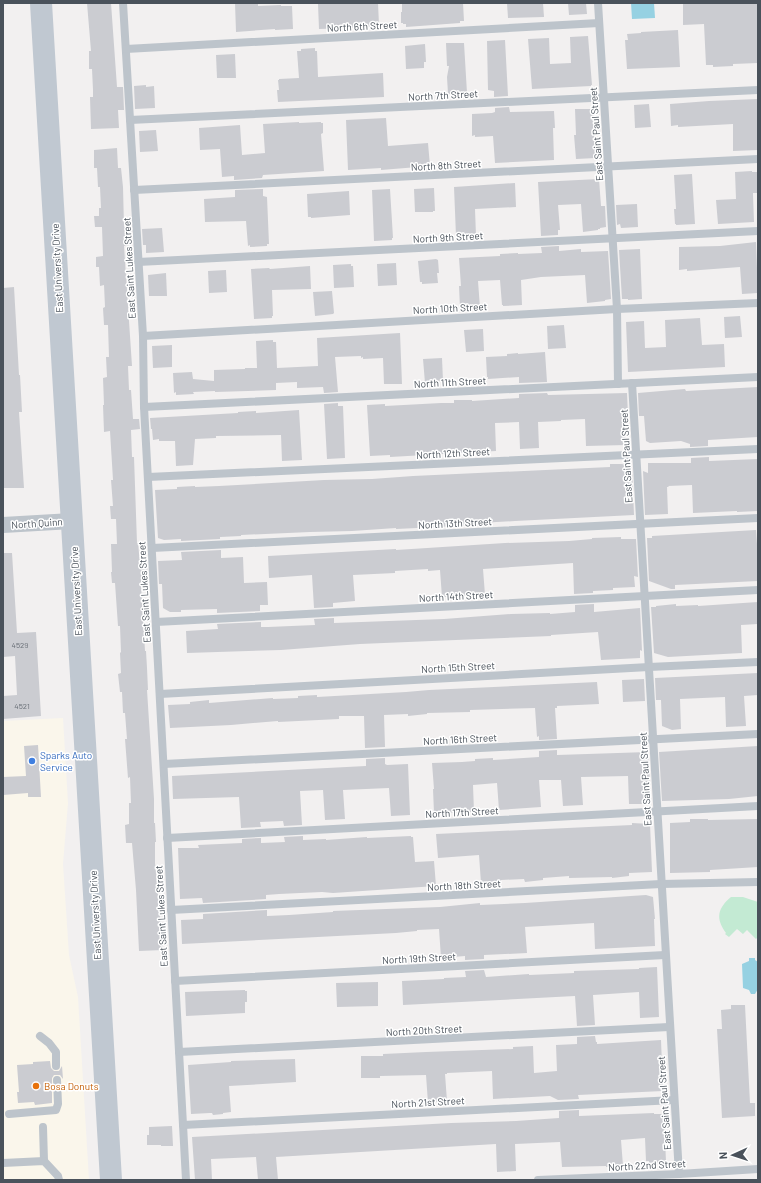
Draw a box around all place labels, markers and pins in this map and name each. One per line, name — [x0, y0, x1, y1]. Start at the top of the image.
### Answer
place label: Sparks Auto Service — [40, 749, 92, 773]
marker: Sparks Auto Service — [27, 756, 37, 766]
place label: Bosa Donuts — [44, 1080, 99, 1092]
marker: Bosa Donuts — [31, 1081, 41, 1091]

